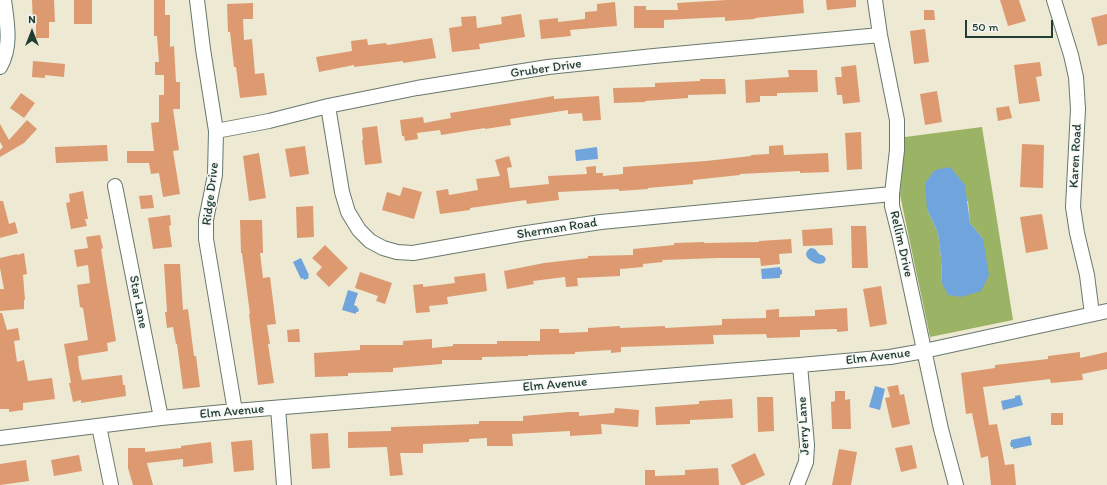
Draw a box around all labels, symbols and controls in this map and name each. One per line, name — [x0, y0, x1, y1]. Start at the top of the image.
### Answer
north arrow — [12, 12, 52, 52]
scale bar — [967, 12, 1055, 38]
text: N — [28, 13, 36, 26]
text: 50 m — [972, 20, 998, 34]
street label: Gruber Drive — [509, 56, 583, 82]
street label: Karen Road — [1067, 123, 1085, 189]
street label: Ridge Drive — [199, 162, 223, 226]
street label: Rellim Drive — [886, 209, 916, 279]
street label: Sherman Road — [516, 215, 598, 243]
street label: Star Lane — [125, 274, 151, 330]
street label: Elm Avenue — [845, 345, 911, 369]
street label: Elm Avenue — [522, 374, 588, 396]
street label: Jerry Lane — [795, 396, 813, 456]
street label: Elm Avenue — [199, 401, 265, 423]

